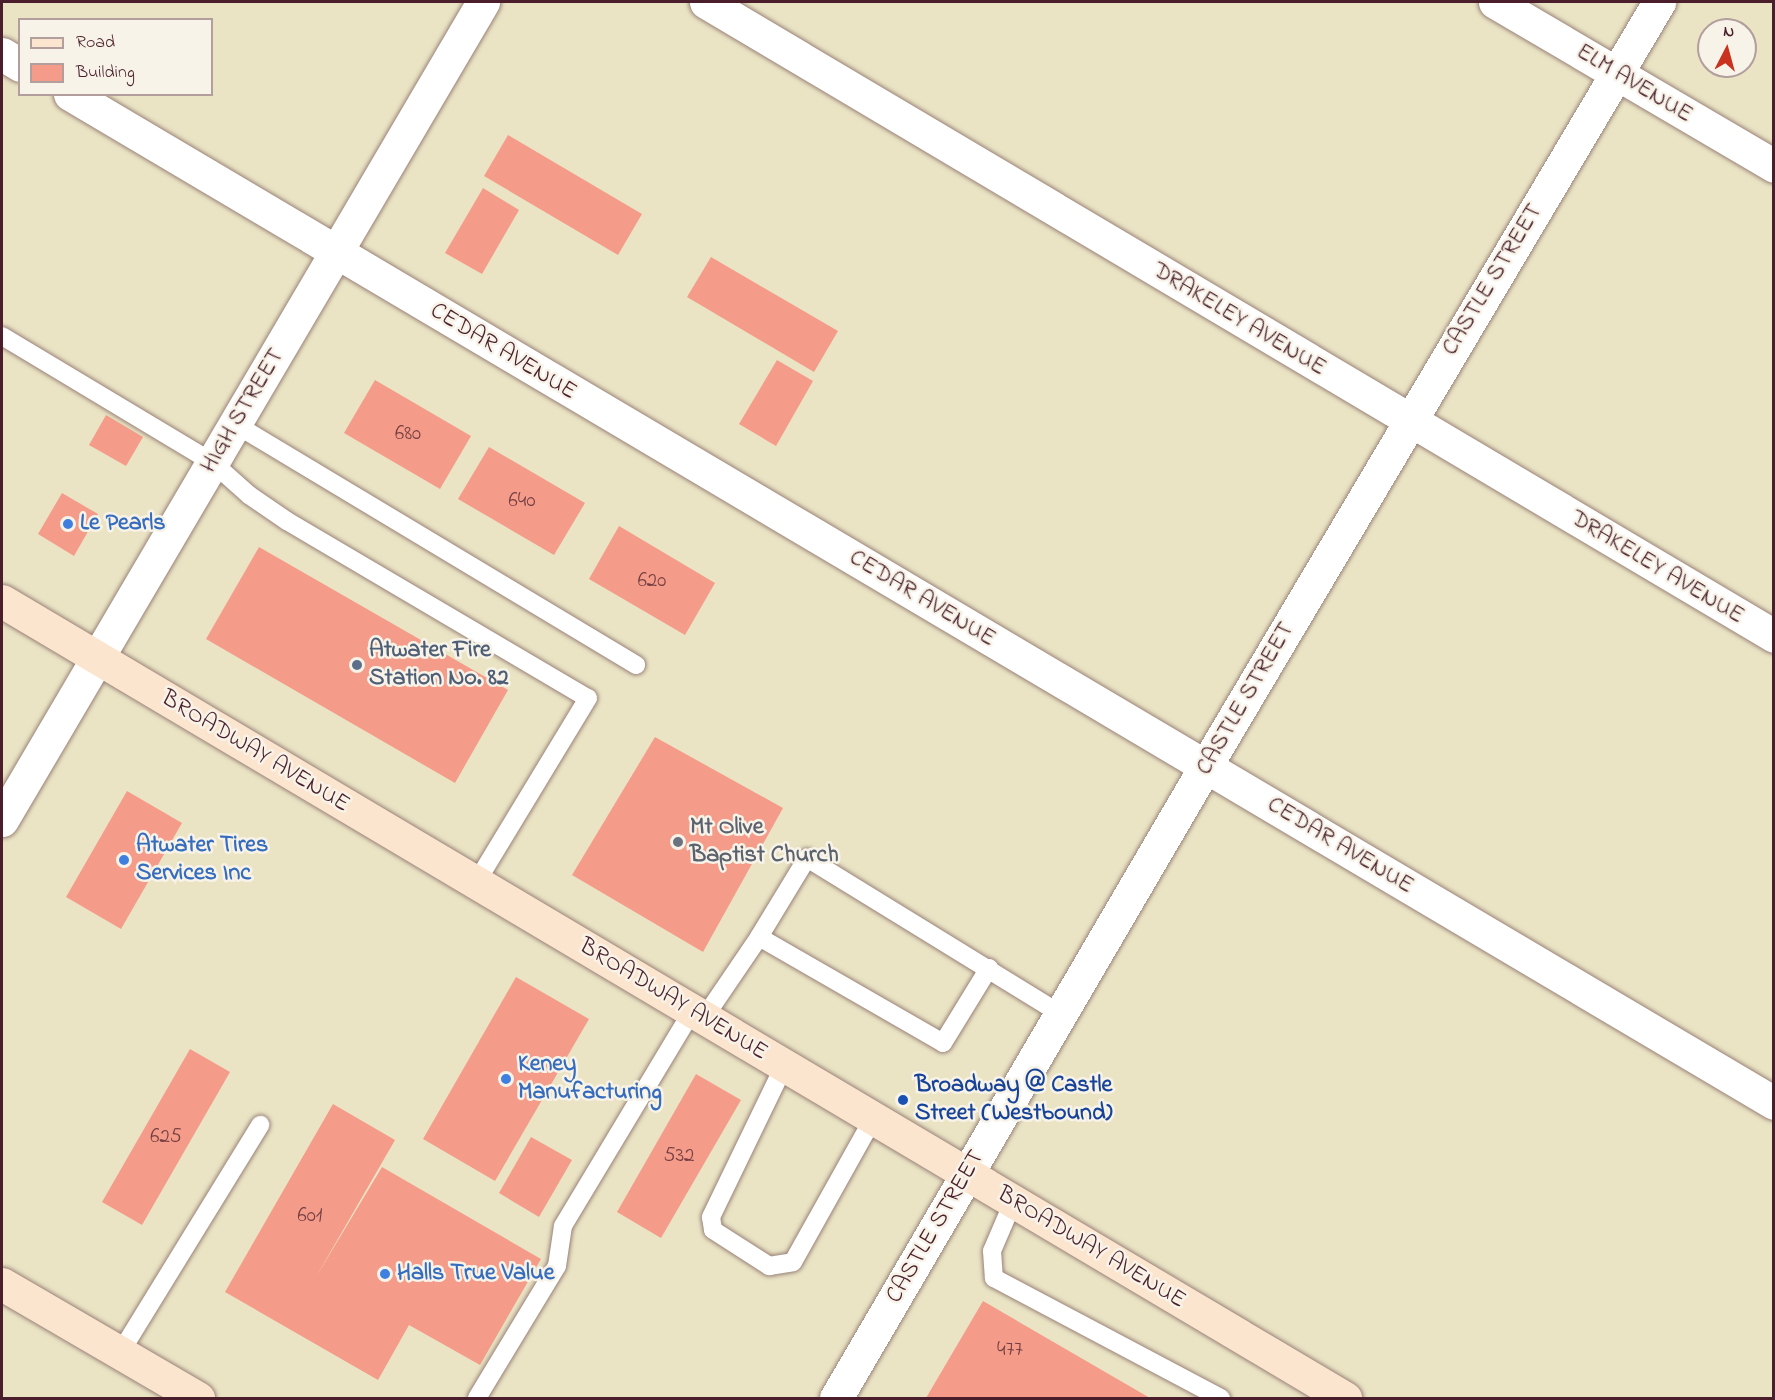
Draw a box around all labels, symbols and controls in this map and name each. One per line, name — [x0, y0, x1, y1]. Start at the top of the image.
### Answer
legend — [18, 18, 213, 96]
north arrow — [1697, 18, 1757, 78]
text: N — [1722, 20, 1735, 45]
text: Road — [76, 30, 115, 56]
street label: ELM AVENUE — [1571, 38, 1697, 130]
text: Building — [76, 60, 135, 86]
street label: CASTLE STREET — [1436, 199, 1550, 361]
street label: DRAKELEY AVENUE — [1147, 257, 1331, 383]
street label: CEDAR AVENUE — [424, 297, 582, 407]
street label: HIGH STREET — [195, 344, 291, 478]
house number: 680 — [395, 421, 421, 447]
house number: 640 — [509, 488, 535, 514]
street label: DRAKELEY AVENUE — [1565, 505, 1749, 631]
place label: Le Pearls — [80, 510, 165, 538]
marker: Le Pearls — [61, 517, 75, 531]
street label: CEDAR AVENUE — [843, 544, 1001, 654]
house number: 620 — [638, 568, 666, 594]
street label: CASTLE STREET — [1191, 617, 1301, 781]
place label: Atwater Fire Station No. 82 — [369, 637, 509, 693]
marker: Atwater Fire Station No. 82 — [350, 658, 364, 672]
street label: BROADWAY AVENUE — [156, 684, 354, 820]
street label: CEDAR AVENUE — [1261, 791, 1419, 901]
place label: Mt Olive Baptist Church — [690, 814, 839, 870]
place label: Atwater Tires Services Inc — [136, 832, 268, 888]
marker: Mt Olive Baptist Church — [671, 835, 685, 849]
marker: Atwater Tires Services Inc — [117, 853, 131, 867]
street label: BROADWAY AVENUE — [574, 932, 772, 1068]
place label: Keney Manufacturing — [518, 1051, 662, 1107]
marker: Keney Manufacturing — [499, 1072, 513, 1086]
place label: Broadway @ Castle Street (Westbound) — [915, 1072, 1112, 1128]
marker: Broadway @ Castle Street (Westbound) — [896, 1093, 910, 1107]
house number: 625 — [150, 1124, 182, 1150]
house number: 532 — [663, 1143, 695, 1169]
street label: CASTLE STREET — [881, 1145, 991, 1309]
street label: BROADWAY AVENUE — [992, 1180, 1190, 1316]
house number: 601 — [298, 1203, 322, 1229]
place label: Halls True Value — [397, 1260, 554, 1288]
marker: Halls True Value — [378, 1267, 392, 1281]
house number: 477 — [997, 1337, 1023, 1363]

